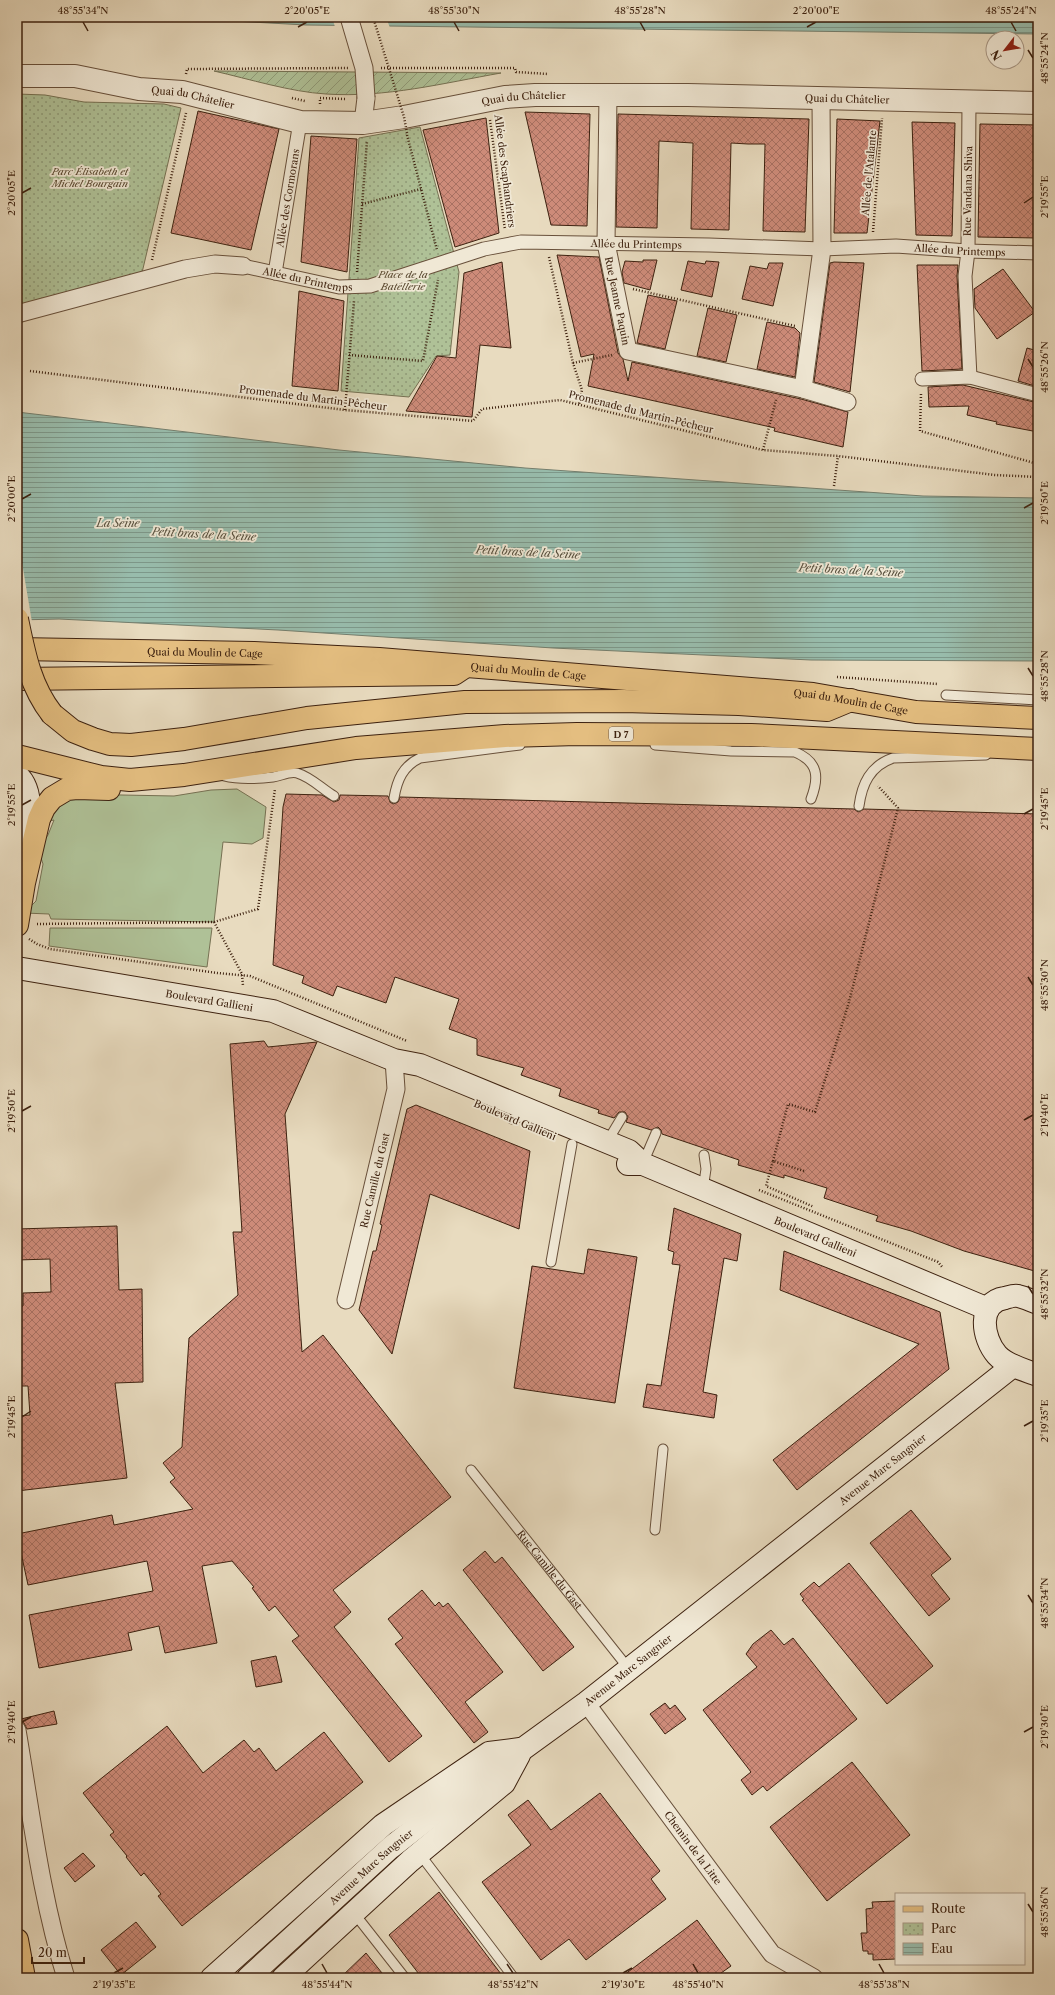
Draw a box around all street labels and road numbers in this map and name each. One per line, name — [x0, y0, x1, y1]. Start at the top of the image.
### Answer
street label: Quai du Châtelier — [151, 83, 237, 112]
street label: Quai du Châtelier — [480, 88, 567, 108]
street label: Quai du Châtelier — [805, 91, 891, 106]
street label: Allée des Scaphandriers — [491, 113, 518, 228]
street label: Allée de l'Atalante — [859, 129, 879, 217]
street label: Rue Vandana Shiva — [961, 145, 975, 236]
street label: Allée des Cormorans — [273, 148, 302, 249]
street label: Allée du Printemps — [589, 237, 682, 251]
street label: Allée du Printemps — [913, 241, 1006, 259]
street label: Rue Jeanne Paquin — [602, 255, 633, 347]
street label: Allée du Printemps — [260, 264, 353, 294]
street label: Promenade du Martin-Pêcheur — [238, 382, 388, 414]
street label: Promenade du Martin-Pêcheur — [567, 388, 716, 436]
street label: Quai du Moulin de Cage — [147, 645, 264, 660]
street label: Quai du Moulin de Cage — [470, 660, 587, 682]
street label: Quai du Moulin de Cage — [793, 686, 909, 717]
road number: D 7 — [609, 727, 633, 741]
street label: Boulevard Gallieni — [165, 987, 254, 1014]
street label: Boulevard Gallieni — [472, 1097, 558, 1143]
street label: Rue Camille du Gast — [357, 1131, 392, 1229]
street label: Boulevard Gallieni — [772, 1213, 859, 1260]
street label: Avenue Marc Sangnier — [835, 1430, 929, 1508]
street label: Rue Camille du Gast — [515, 1527, 586, 1612]
street label: Avenue Marc Sangnier — [581, 1631, 675, 1709]
street label: Chemin de la Litte — [662, 1808, 725, 1887]
street label: Avenue Marc Sangnier — [326, 1826, 416, 1908]

